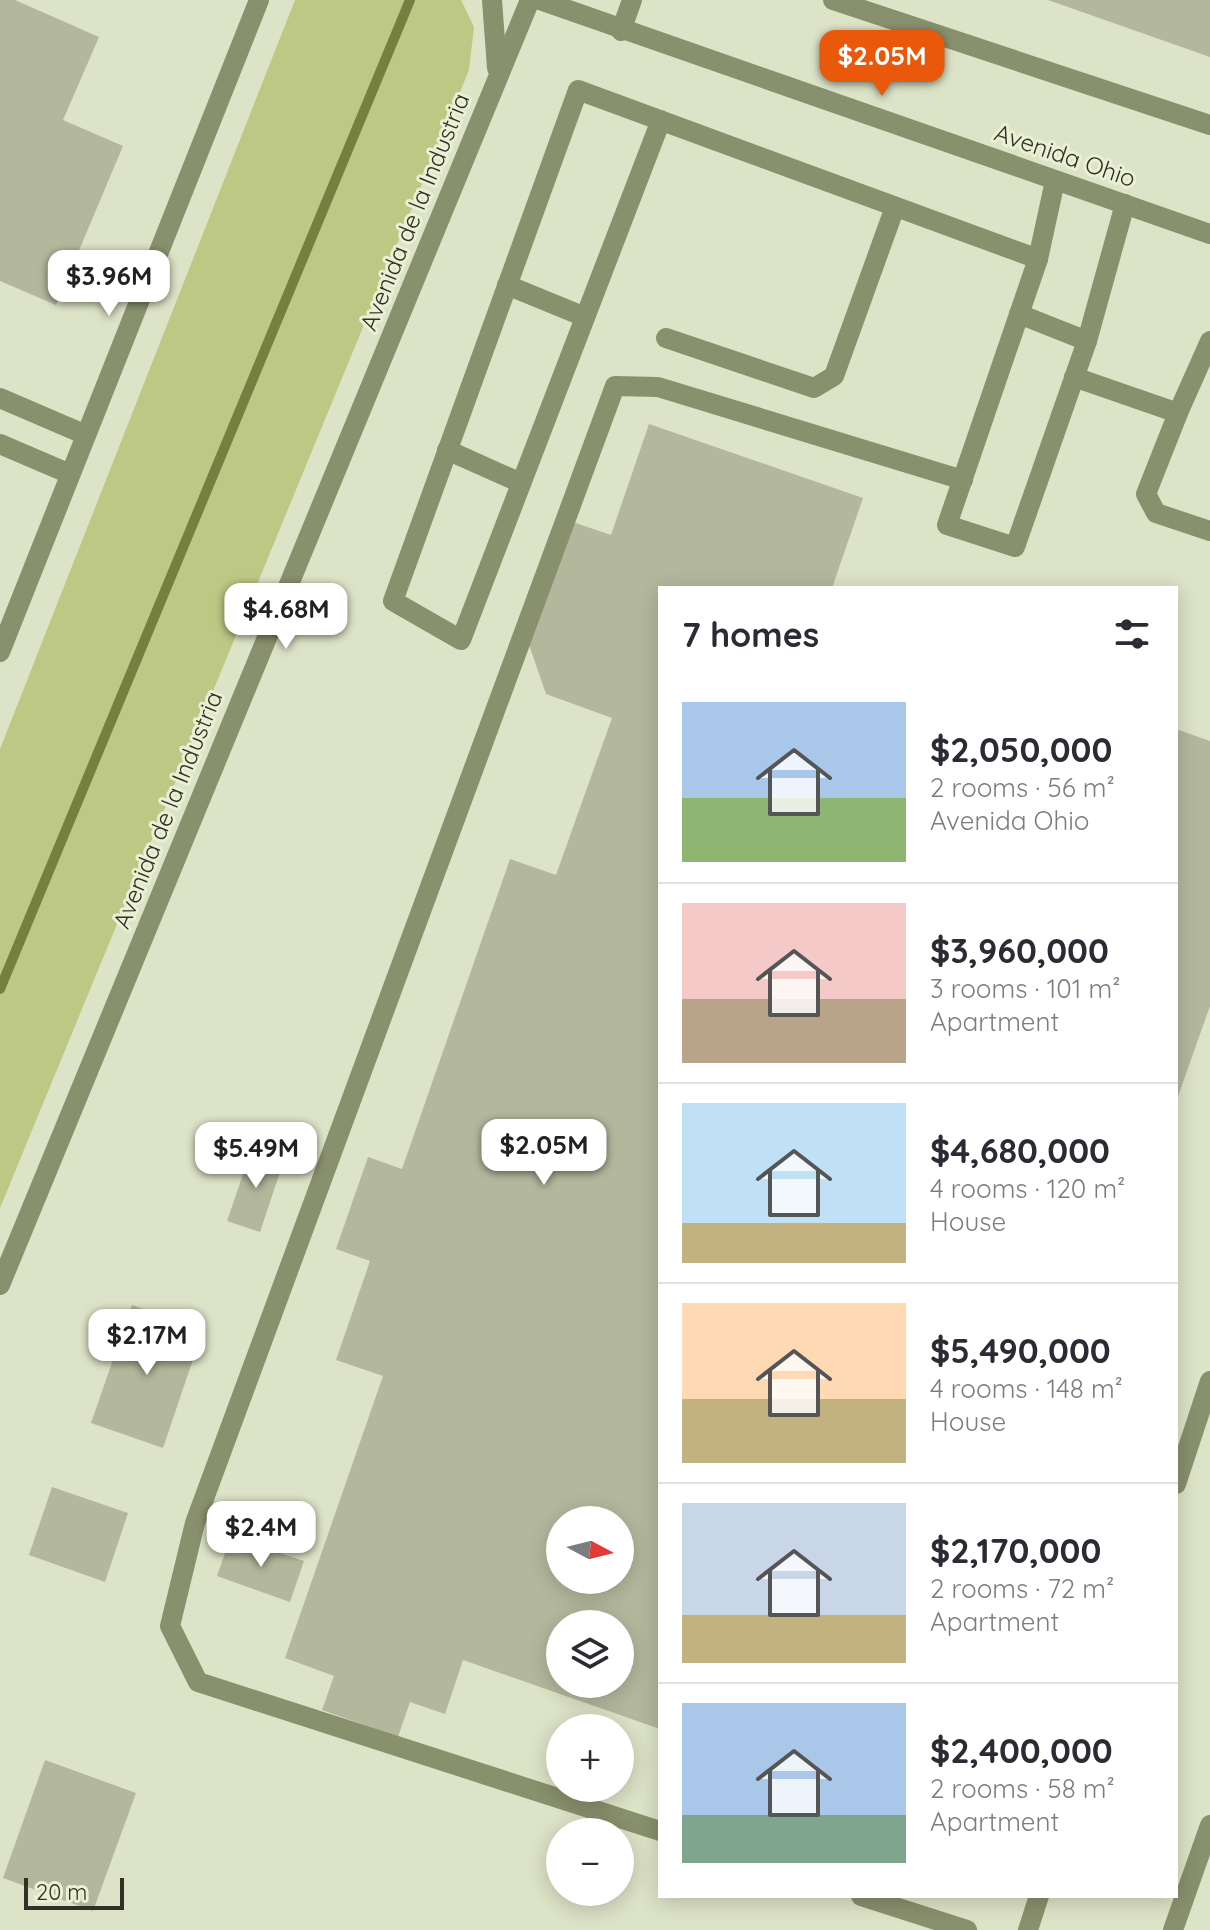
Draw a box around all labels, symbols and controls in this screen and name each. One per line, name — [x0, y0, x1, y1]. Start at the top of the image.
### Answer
pin: $2.05M — [817, 30, 947, 98]
text: $2.05M — [837, 39, 927, 72]
street label: Avenida de la Industria — [353, 88, 475, 335]
street label: Avenida Ohio — [991, 117, 1140, 193]
pin: $3.96M — [44, 250, 174, 318]
text: $3.96M — [66, 259, 152, 292]
pin: $4.68M — [221, 583, 351, 651]
text: $4.68M — [242, 592, 330, 625]
icon: filters — [1110, 612, 1154, 656]
text: 7 homes — [682, 613, 819, 656]
street label: Avenida de la Industria — [106, 686, 228, 933]
text: $2,050,000 — [930, 728, 1112, 771]
icon: home — [746, 734, 842, 830]
text: 2 rooms · 56 m² — [930, 771, 1115, 804]
text: Avenida Ohio — [930, 804, 1090, 837]
text: $3,960,000 — [930, 929, 1109, 972]
icon: home — [746, 935, 842, 1031]
text: 3 rooms · 101 m² — [930, 972, 1121, 1005]
text: Apartment — [930, 1005, 1059, 1038]
pin: $2.05M — [479, 1119, 609, 1187]
pin: $5.49M — [191, 1122, 321, 1190]
text: $2.05M — [499, 1128, 589, 1161]
text: $4,680,000 — [930, 1129, 1110, 1172]
text: $5.49M — [213, 1131, 299, 1164]
icon: home — [746, 1135, 842, 1231]
text: 4 rooms · 120 m² — [930, 1172, 1125, 1205]
text: House — [930, 1205, 1006, 1238]
pin: $2.17M — [82, 1309, 212, 1377]
text: $2.17M — [106, 1318, 188, 1351]
text: $5,490,000 — [930, 1329, 1111, 1372]
icon: home — [746, 1335, 842, 1431]
text: 4 rooms · 148 m² — [930, 1372, 1123, 1405]
text: House — [930, 1405, 1006, 1438]
pin: $2.4M — [205, 1501, 317, 1569]
north arrow — [546, 1506, 634, 1594]
map controls — [546, 1506, 634, 1906]
text: $2.4M — [225, 1510, 297, 1543]
text: $2,170,000 — [930, 1529, 1101, 1572]
icon: home — [746, 1535, 842, 1631]
text: 2 rooms · 72 m² — [930, 1572, 1114, 1605]
text: Apartment — [930, 1605, 1059, 1638]
button: layers — [546, 1610, 634, 1698]
button: + — [546, 1714, 634, 1802]
text: $2,400,000 — [930, 1729, 1113, 1772]
icon: home — [746, 1735, 842, 1831]
text: 2 rooms · 58 m² — [930, 1772, 1115, 1805]
text: Apartment — [930, 1805, 1059, 1838]
button: − — [546, 1818, 634, 1906]
scale bar — [24, 1874, 124, 1910]
text: 20 m — [36, 1878, 87, 1906]

